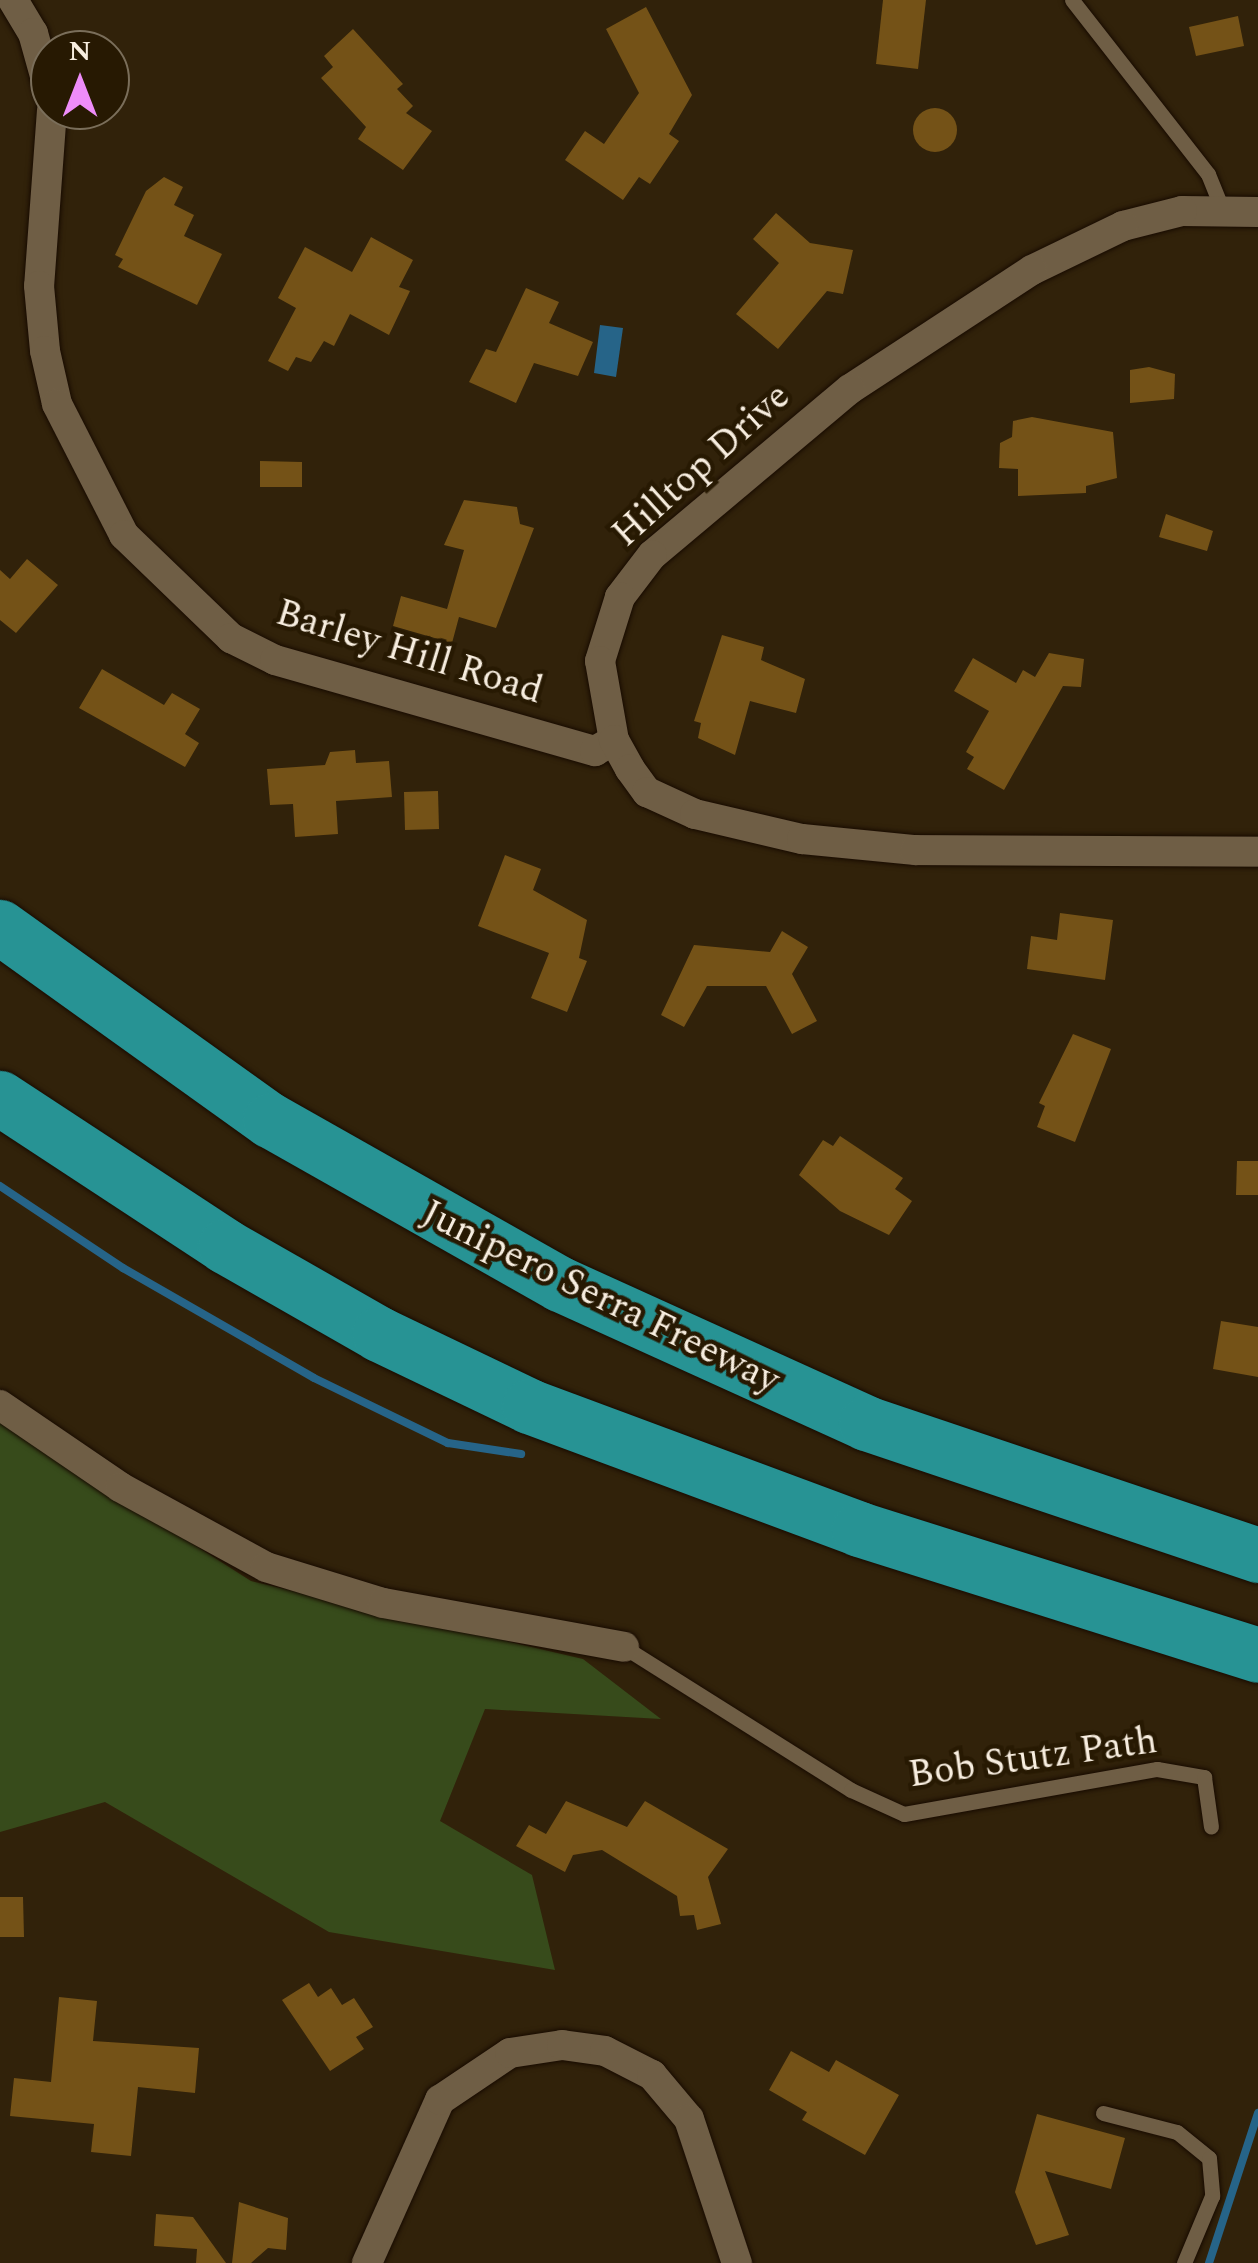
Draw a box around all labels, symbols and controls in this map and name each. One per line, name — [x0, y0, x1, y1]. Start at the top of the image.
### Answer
north arrow — [30, 30, 130, 130]
text: N — [69, 30, 91, 73]
street label: Hilltop Drive — [604, 374, 800, 558]
street label: Barley Hill Road — [270, 591, 548, 715]
street label: Junipero Serra Freeway — [414, 1192, 786, 1404]
street label: Bob Stutz Path — [906, 1719, 1160, 1799]

